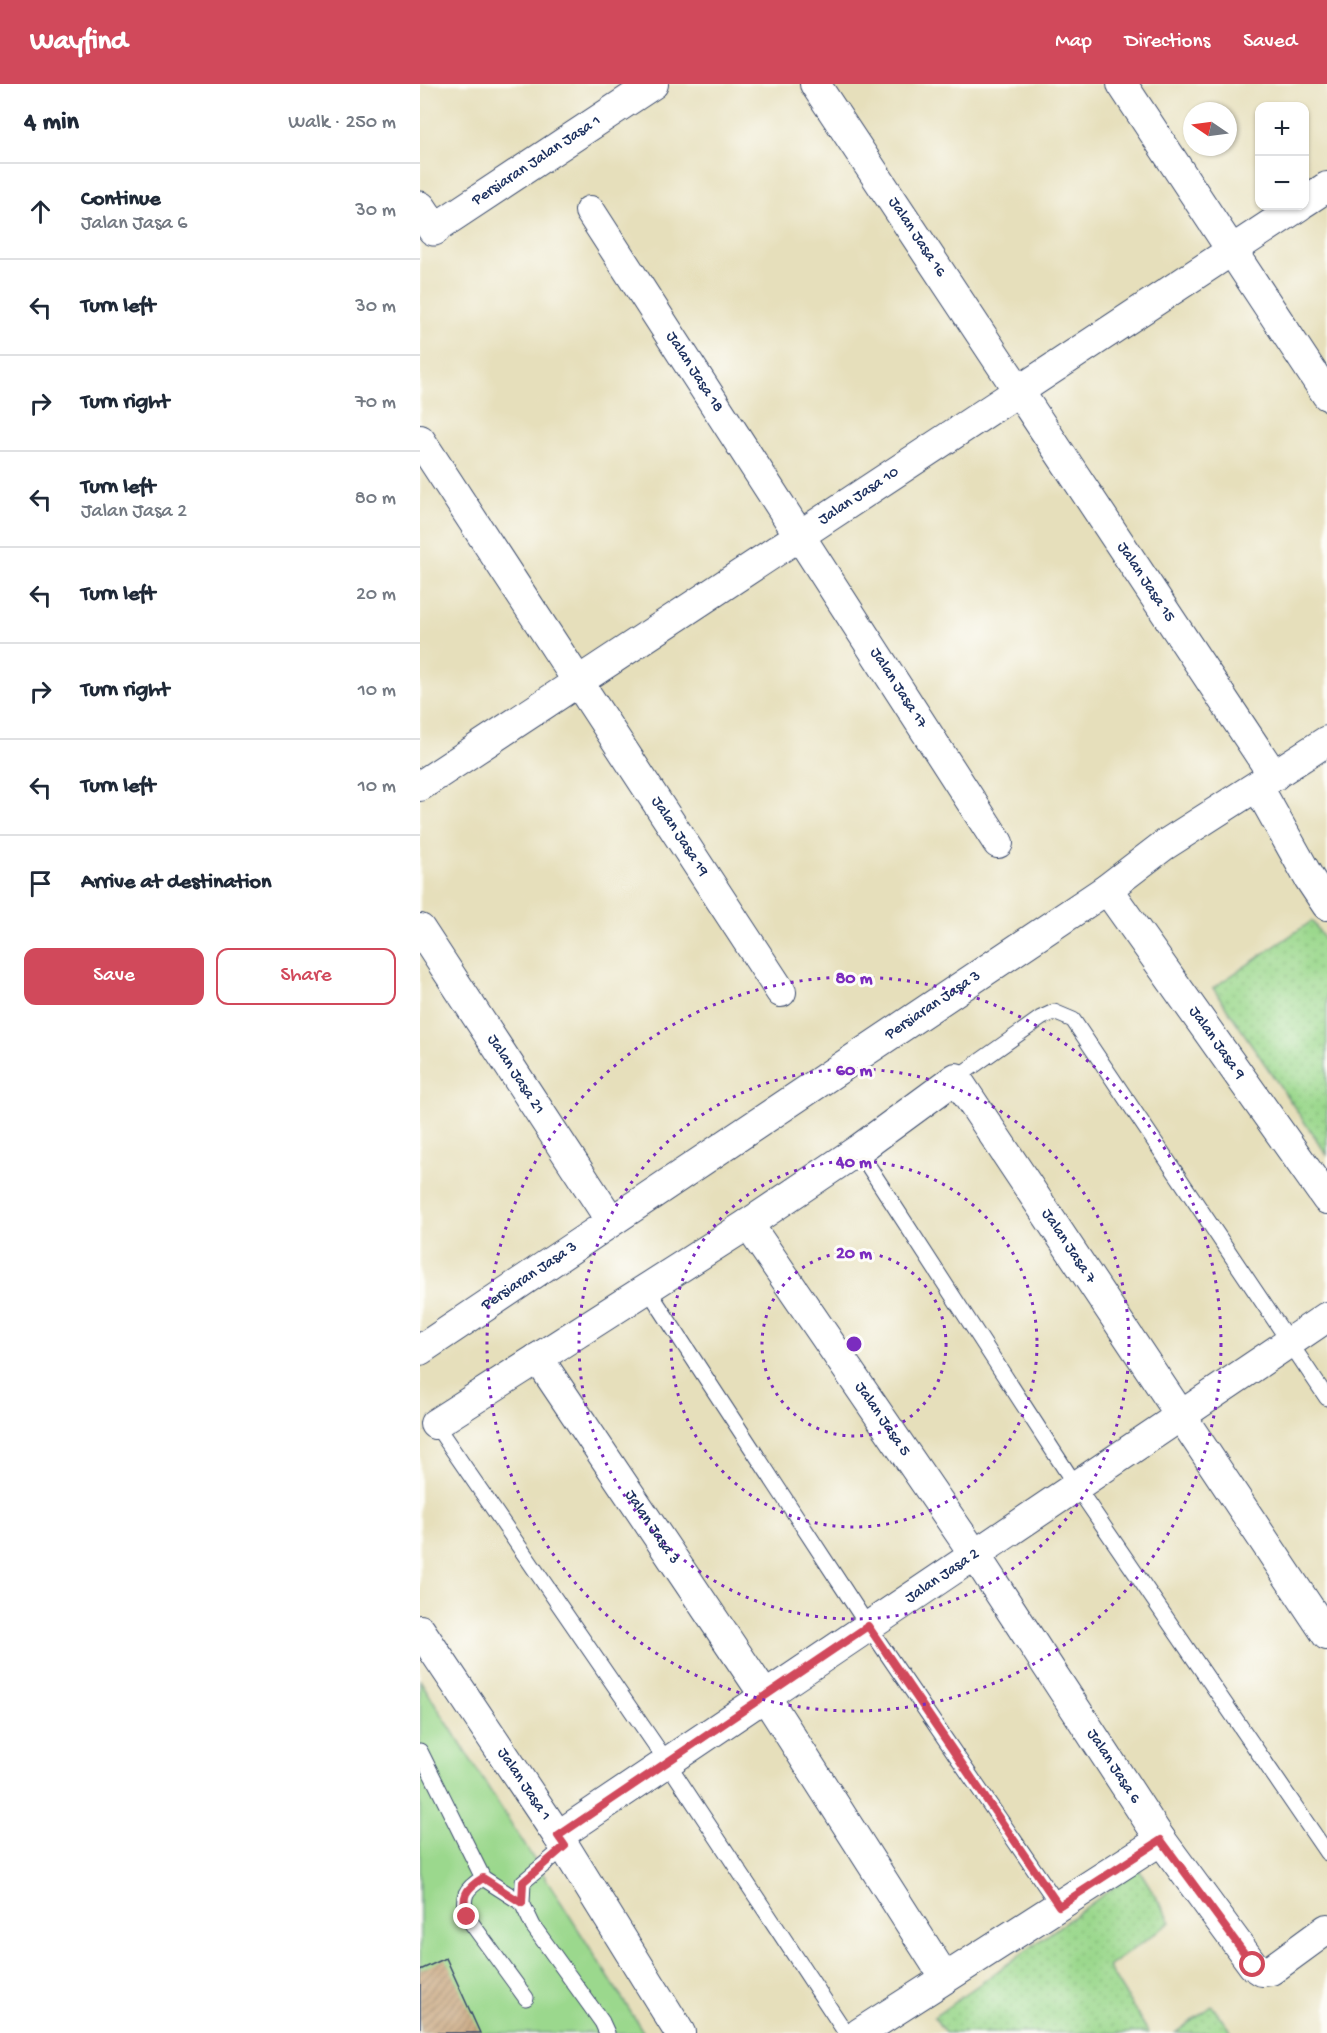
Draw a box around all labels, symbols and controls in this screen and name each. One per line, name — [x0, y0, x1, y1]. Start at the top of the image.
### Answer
text: Wayfind — [30, 26, 127, 59]
text: Map — [1055, 30, 1092, 55]
text: Directions — [1125, 30, 1210, 55]
text: Saved — [1243, 30, 1297, 55]
north arrow — [1183, 102, 1237, 156]
map controls — [1255, 102, 1309, 210]
button: + — [1255, 102, 1309, 156]
text: 4 min — [24, 108, 79, 139]
street label: Persiaran Jalan Jasa 1 — [468, 111, 605, 211]
text: Walk · 250 m — [288, 112, 396, 135]
button: − — [1255, 156, 1309, 210]
text: Continue — [81, 187, 161, 213]
street label: Jalan Jasa 16 — [883, 194, 950, 282]
icon: ahead — [24, 195, 57, 228]
text: 30 m — [355, 200, 396, 223]
text: Jalan Jasa 6 — [81, 213, 187, 236]
icon: left — [24, 291, 57, 324]
text: Turn left — [81, 294, 155, 320]
text: 30 m — [355, 296, 396, 319]
street label: Jalan Jasa 18 — [661, 328, 727, 416]
icon: right — [24, 387, 57, 420]
text: Turn right — [81, 390, 169, 416]
text: 70 m — [355, 392, 396, 415]
street label: Jalan Jasa 10 — [815, 463, 903, 530]
text: Turn left — [81, 475, 155, 501]
icon: left — [24, 483, 57, 516]
text: 80 m — [355, 488, 396, 511]
text: Jalan Jasa 2 — [81, 501, 187, 524]
street label: Jalan Jasa 15 — [1112, 539, 1179, 626]
icon: left — [24, 579, 57, 612]
text: Turn left — [81, 582, 155, 608]
text: 20 m — [356, 584, 396, 607]
street label: Jalan Jasa 17 — [865, 644, 931, 733]
icon: right — [24, 675, 57, 708]
text: Turn right — [81, 678, 169, 704]
text: 10 m — [358, 680, 396, 703]
icon: left — [24, 771, 57, 804]
text: Turn left — [81, 774, 155, 800]
text: 10 m — [358, 776, 396, 799]
street label: Jalan Jasa 19 — [646, 793, 712, 880]
icon: arrive — [24, 867, 57, 900]
text: Arrive at destination — [81, 870, 271, 896]
button: Save — [24, 948, 204, 1005]
button: Share — [216, 948, 396, 1005]
street label: Persiaran Jasa 3 — [881, 967, 985, 1045]
text: 80 m — [835, 969, 873, 990]
street label: Jalan Jasa 9 — [1184, 1003, 1249, 1083]
street label: Jalan Jasa 21 — [482, 1031, 548, 1118]
text: 60 m — [836, 1061, 872, 1082]
text: 40 m — [835, 1153, 872, 1174]
street label: Jalan Jasa 7 — [1037, 1206, 1100, 1288]
street label: Persiaran Jasa 3 — [477, 1238, 581, 1316]
text: 20 m — [836, 1244, 872, 1265]
centre of rings — [844, 1334, 864, 1354]
street label: Jalan Jasa 5 — [850, 1379, 914, 1460]
street label: Jalan Jasa 3 — [620, 1487, 683, 1568]
street label: Jalan Jasa 2 — [902, 1545, 983, 1608]
street label: Jalan Jasa 6 — [1082, 1726, 1145, 1808]
street label: Jalan Jasa 1 — [492, 1745, 555, 1825]
route end — [453, 1903, 479, 1929]
route start — [1239, 1951, 1265, 1977]

